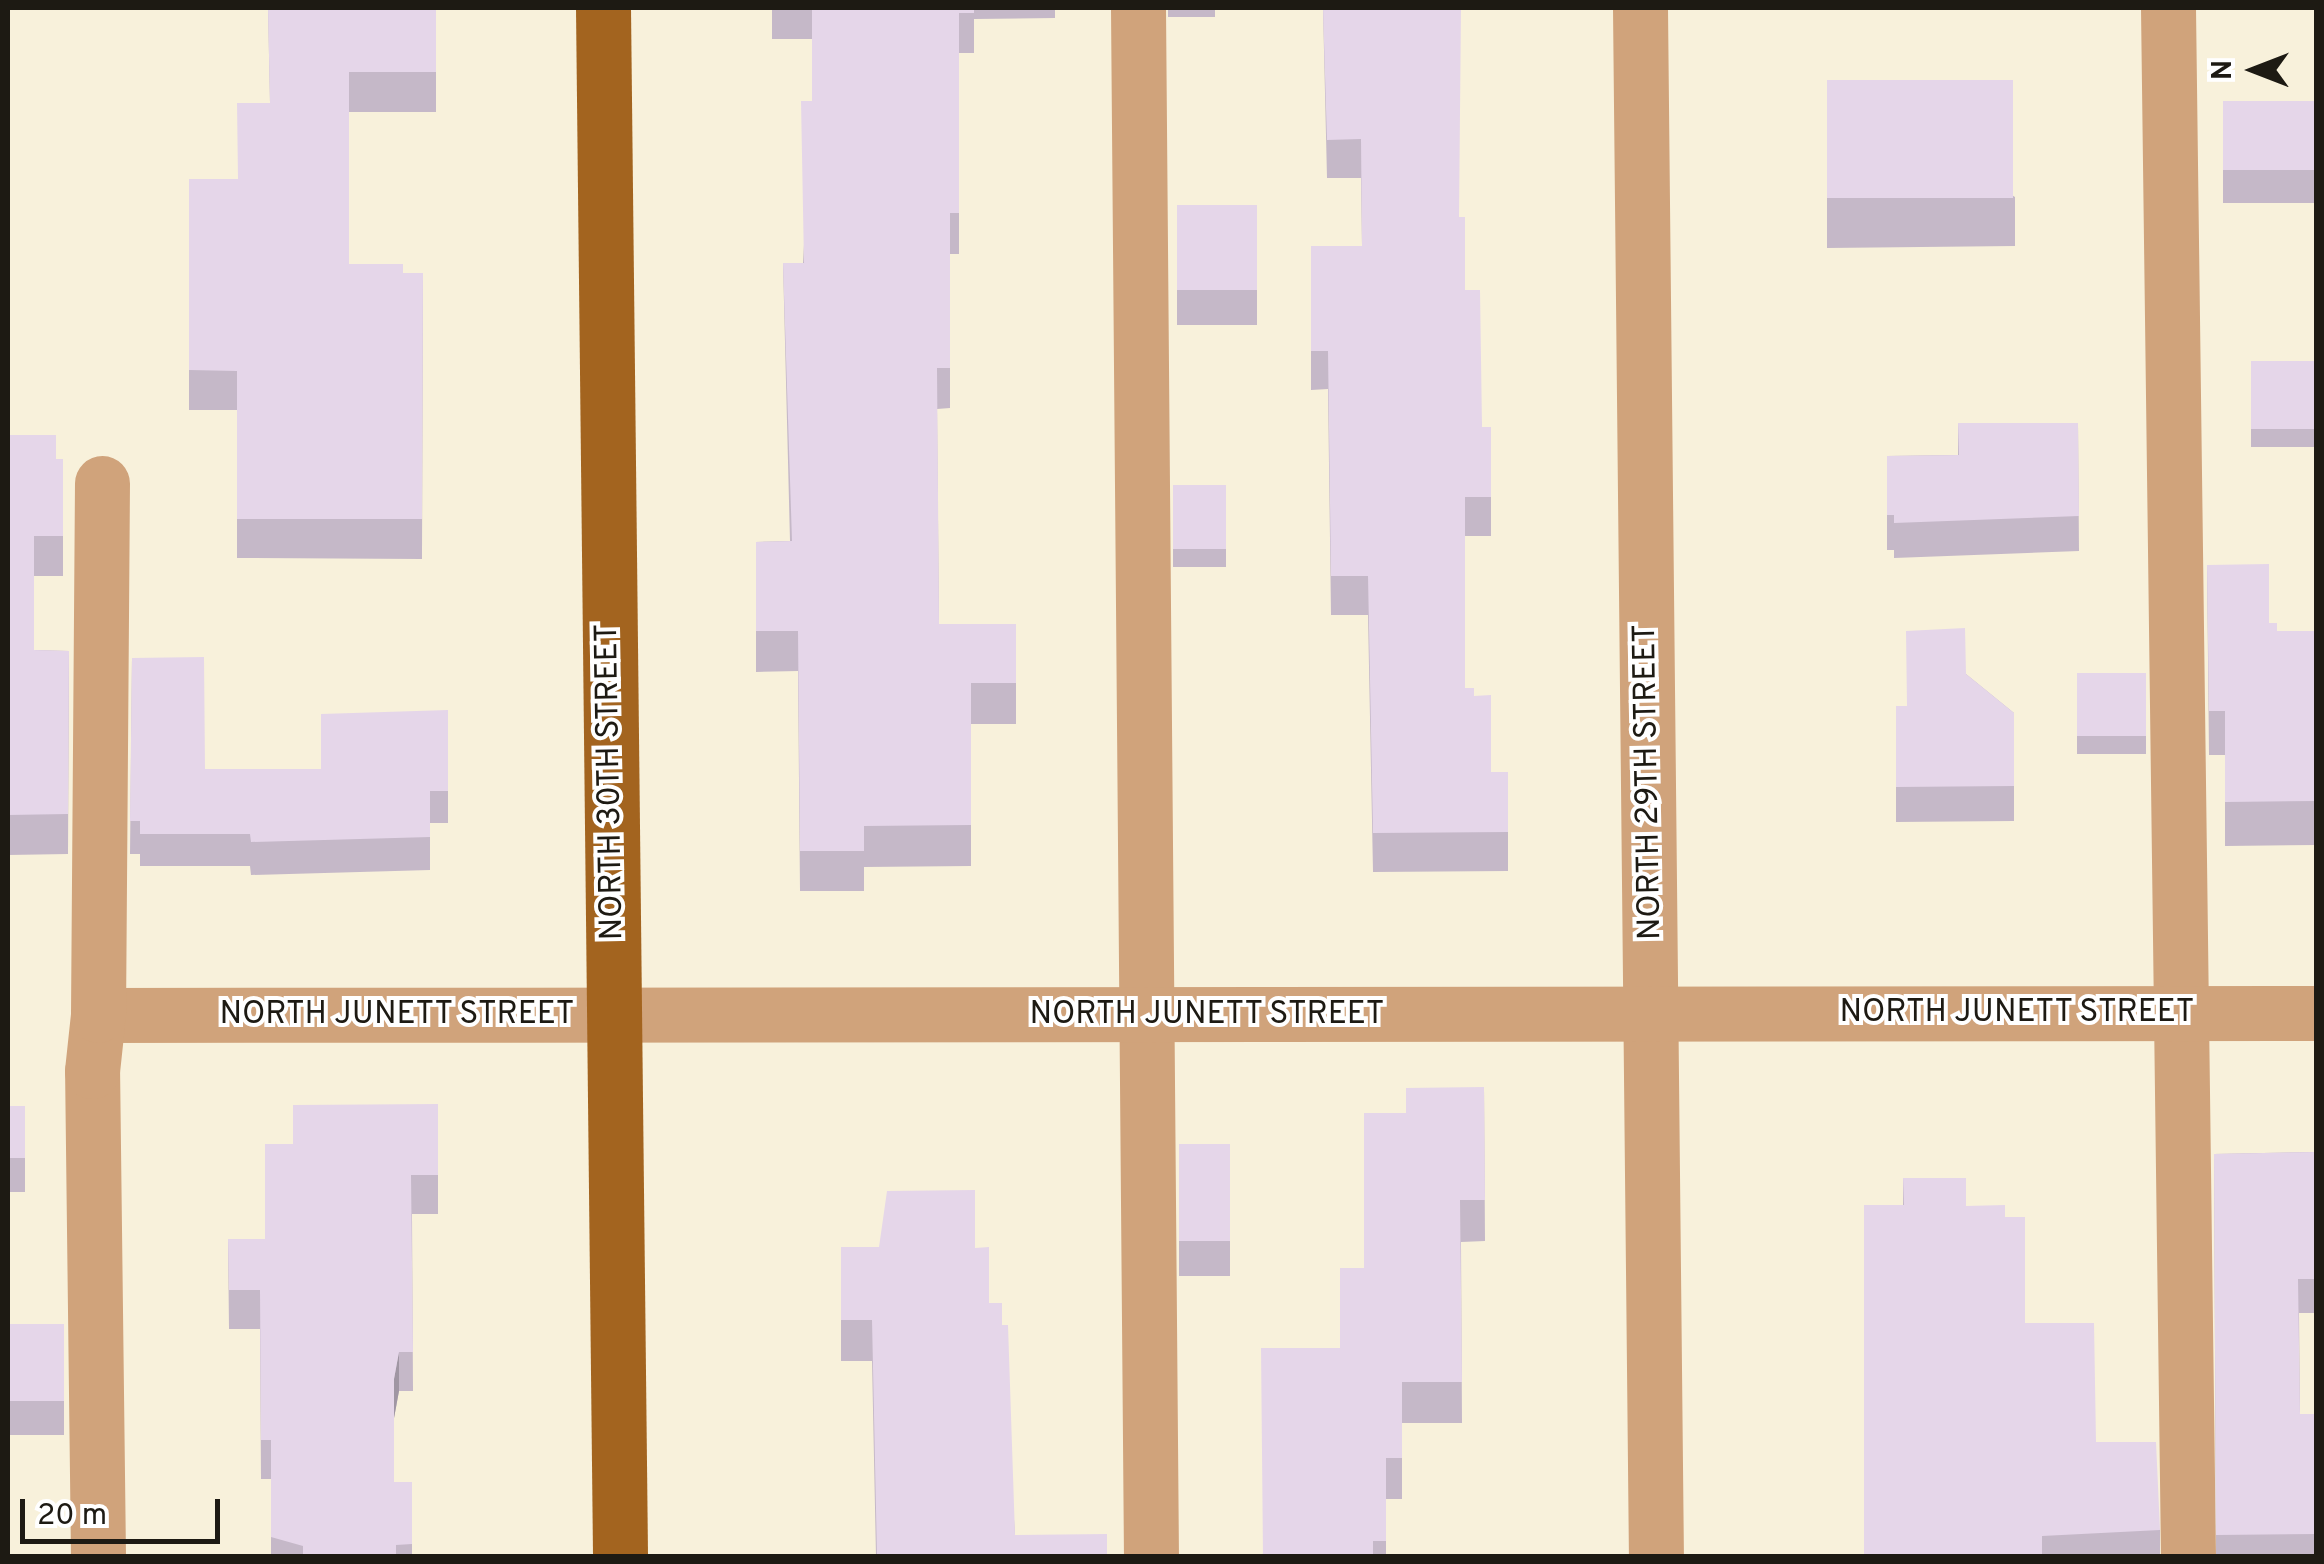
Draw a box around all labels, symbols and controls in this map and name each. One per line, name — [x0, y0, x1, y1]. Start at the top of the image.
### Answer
north arrow — [2204, 20, 2304, 120]
text: N — [2206, 60, 2242, 80]
street label: NORTH 30TH STREET — [589, 623, 633, 941]
street label: NORTH 29TH STREET — [1627, 624, 1671, 940]
street label: NORTH JUNETT STREET — [1839, 994, 2195, 1032]
street label: NORTH JUNETT STREET — [219, 996, 575, 1034]
street label: NORTH JUNETT STREET — [1029, 996, 1385, 1034]
scale bar — [25, 1479, 225, 1541]
text: 20 m — [37, 1498, 107, 1535]

